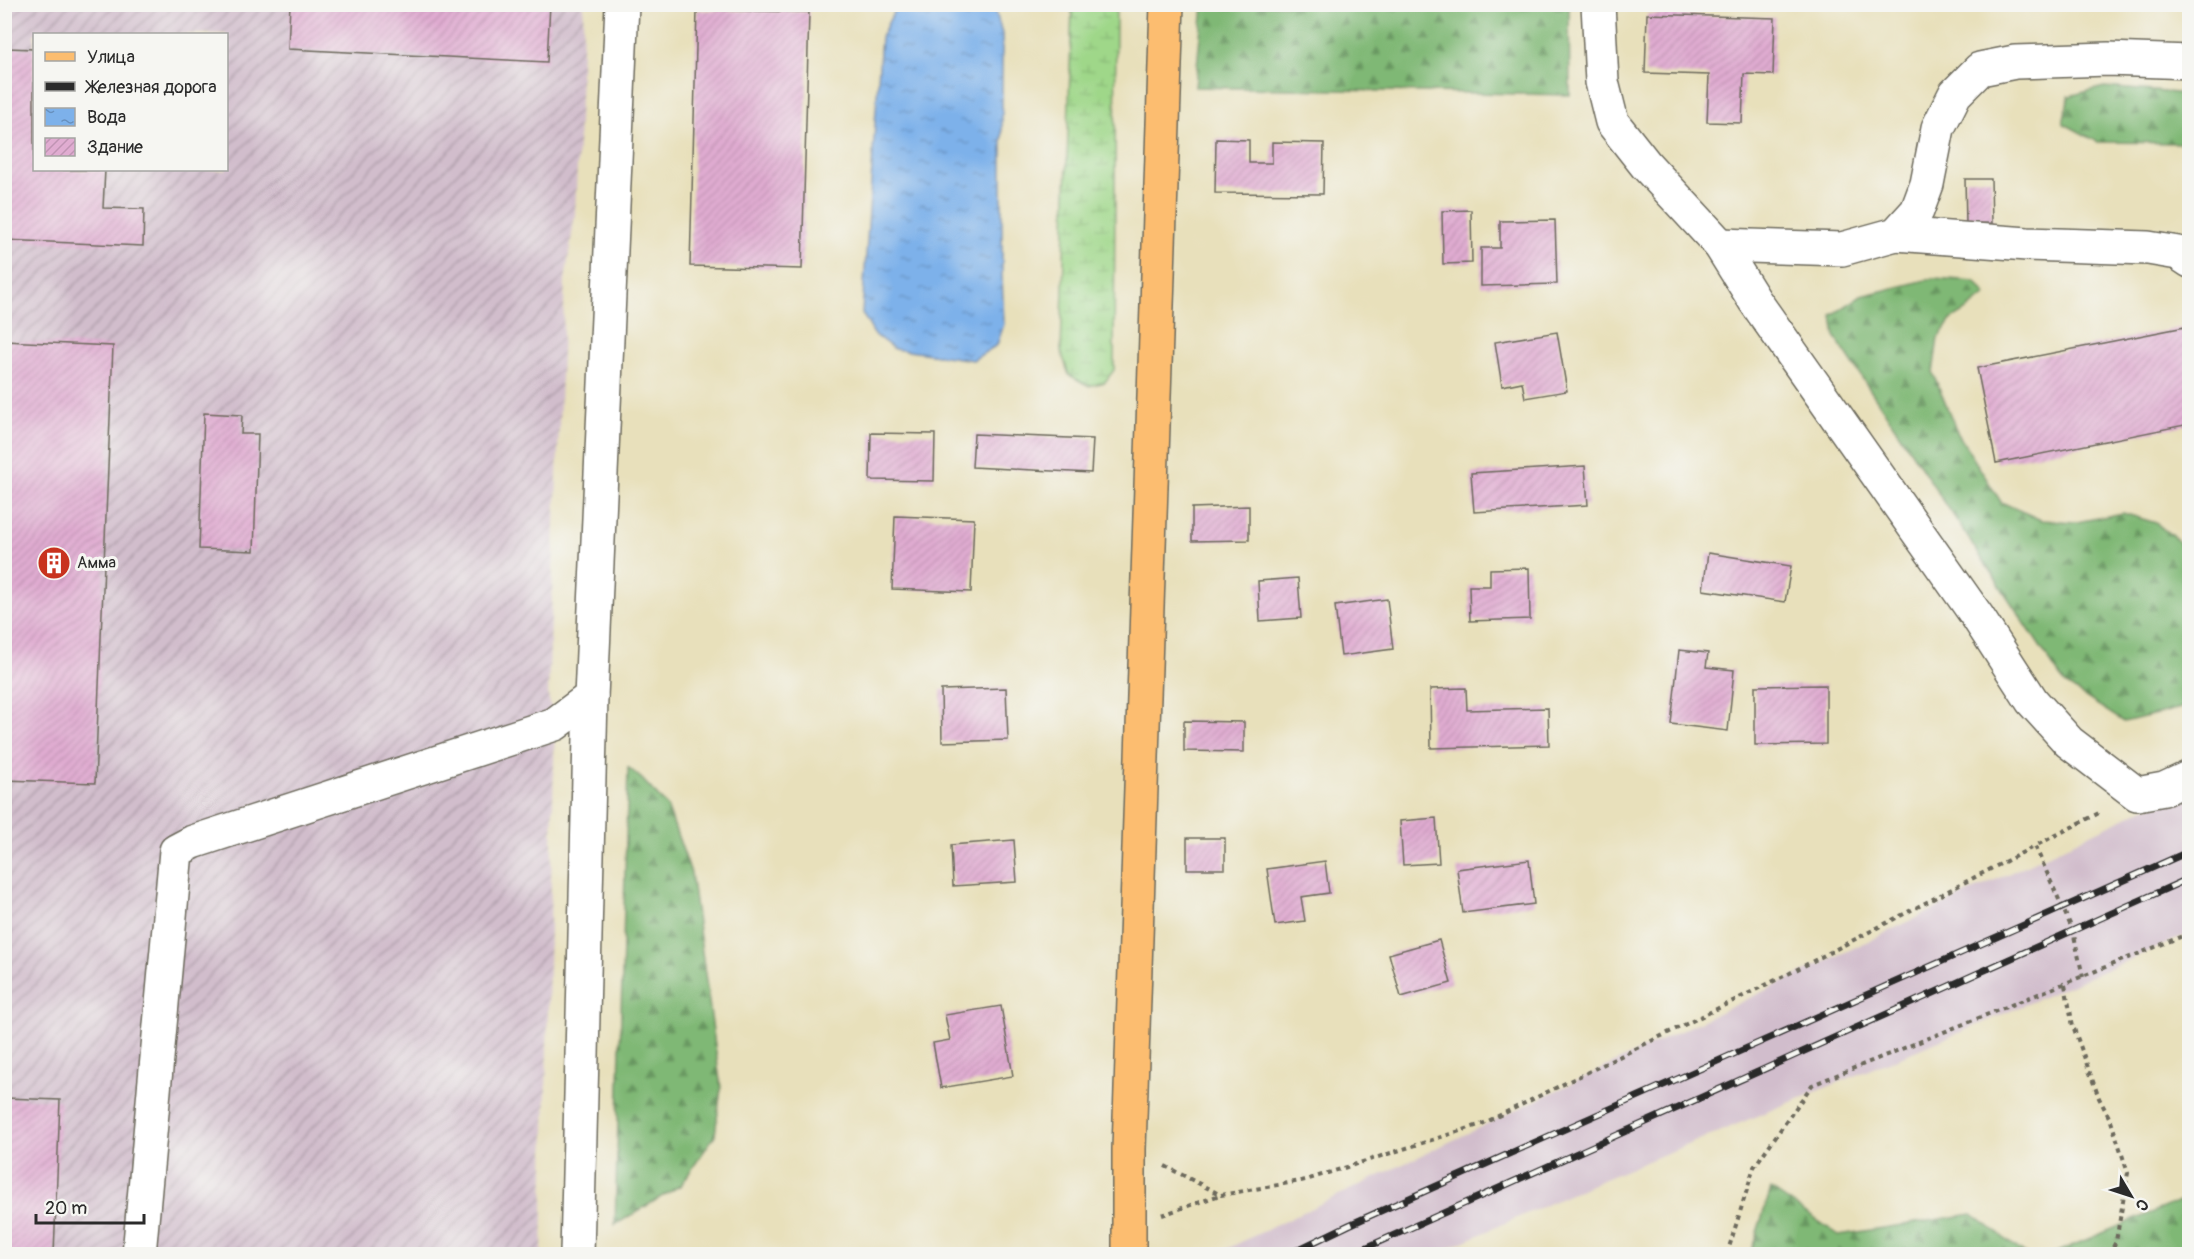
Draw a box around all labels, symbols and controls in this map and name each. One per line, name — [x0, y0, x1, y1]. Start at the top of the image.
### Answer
legend — [33, 33, 228, 171]
text: Улица — [87, 46, 135, 69]
text: Железная дорога — [84, 76, 217, 99]
text: Вода — [87, 106, 126, 129]
text: Здание — [87, 136, 143, 159]
building icon: Амма — [36, 545, 72, 581]
place label: Амма — [77, 553, 116, 573]
north arrow — [2101, 1166, 2161, 1226]
scale bar — [36, 1187, 144, 1225]
text: С — [2131, 1195, 2153, 1215]
text: 20 m — [45, 1197, 87, 1220]

